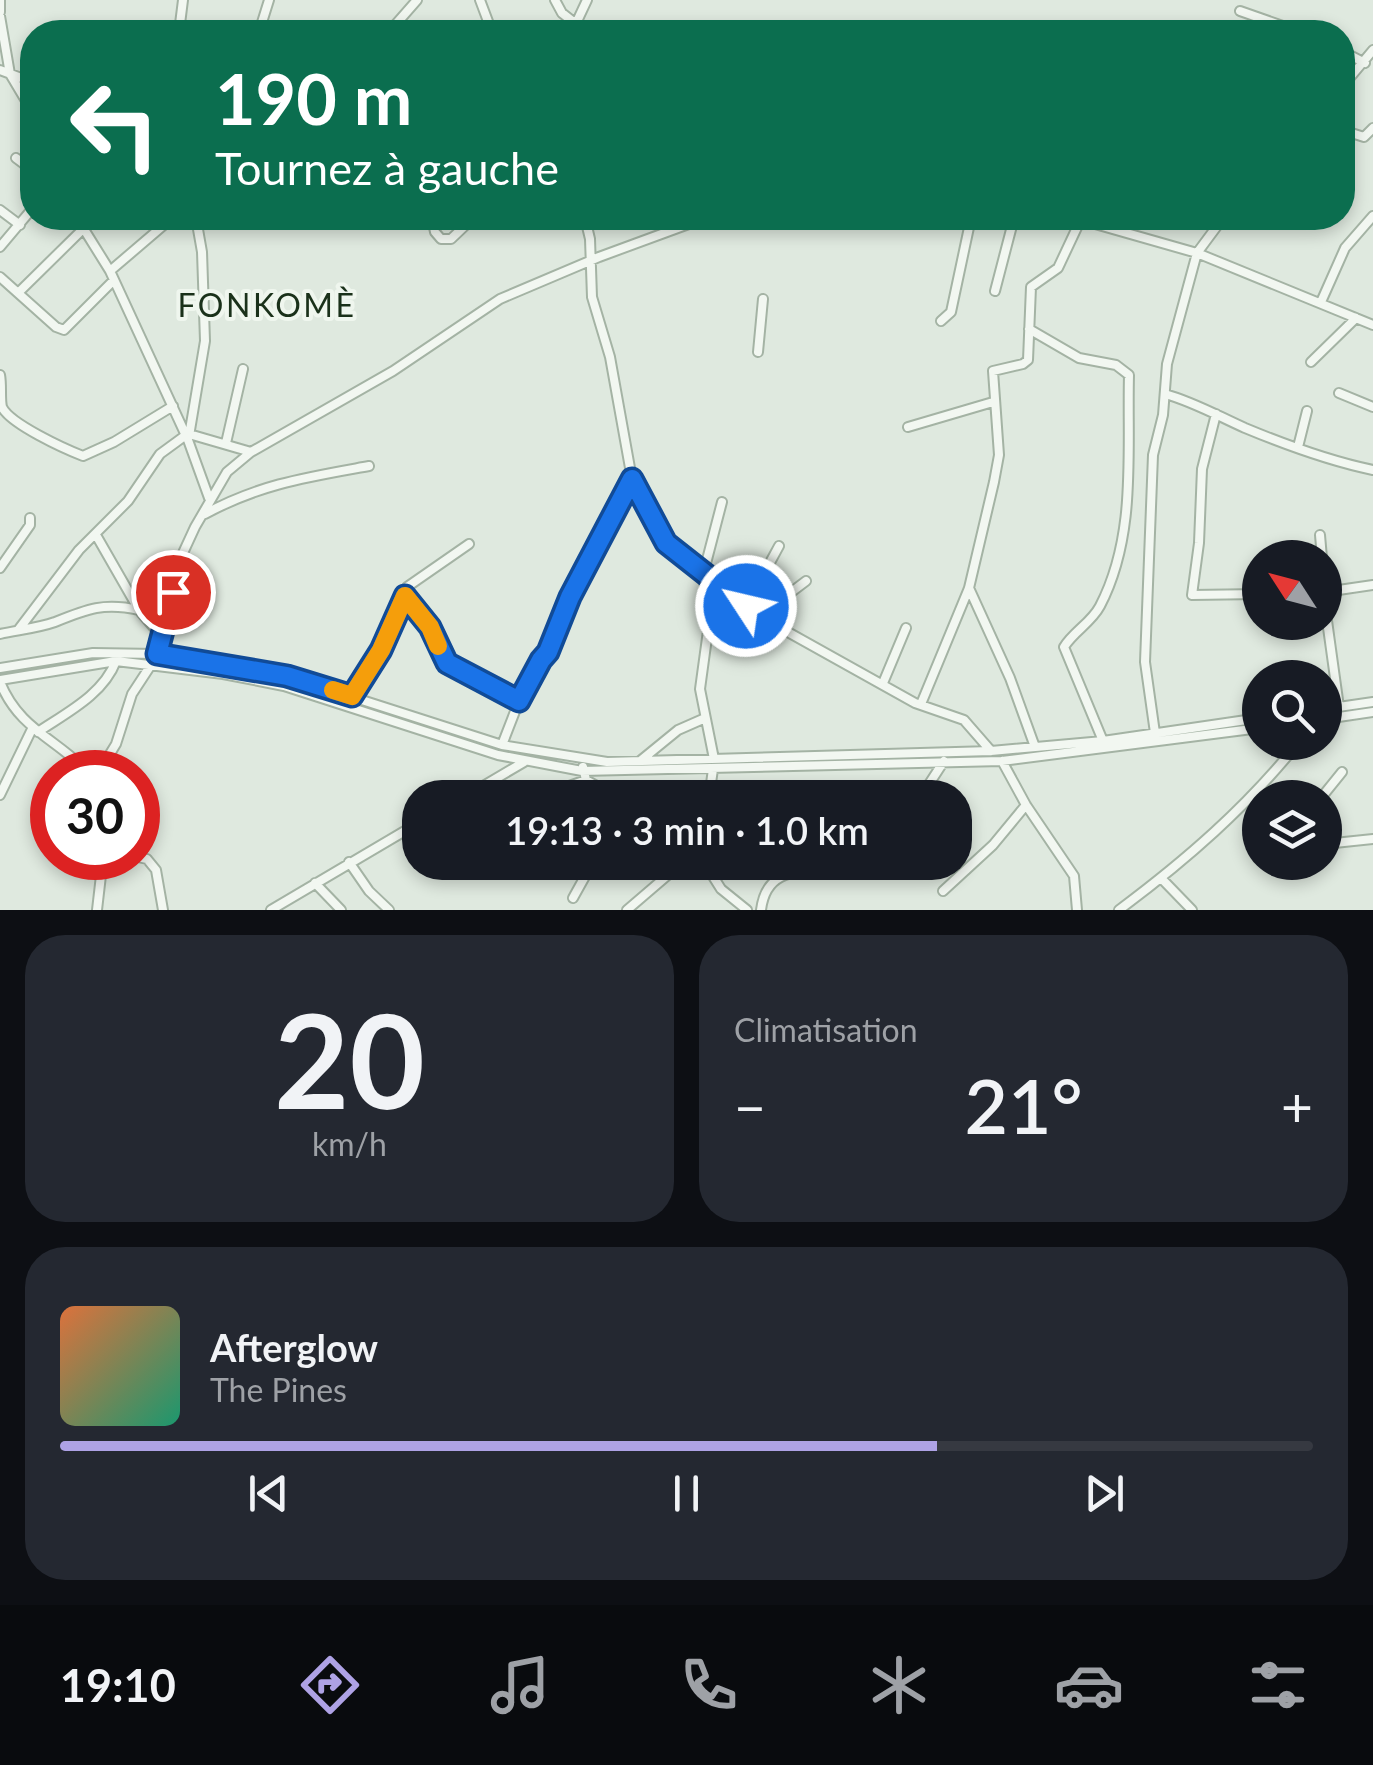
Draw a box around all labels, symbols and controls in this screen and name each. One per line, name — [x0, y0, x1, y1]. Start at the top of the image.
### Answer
text: 190 m — [215, 56, 412, 140]
icon: left — [50, 60, 180, 190]
text: Tournez à gauche — [215, 141, 559, 195]
district label: FONKOMÈ — [177, 285, 357, 324]
north arrow — [1242, 540, 1342, 640]
map controls — [1242, 540, 1342, 880]
pin — [131, 550, 216, 635]
position arrow — [694, 554, 798, 658]
icon: arrive — [146, 565, 201, 620]
button: search — [1242, 660, 1342, 760]
speed limit sign: 30 — [30, 750, 160, 880]
button: layers — [1242, 780, 1342, 880]
text: 19:13 · 3 min · 1.0 km — [505, 807, 869, 853]
text: 20 — [274, 981, 425, 1137]
text: Climatisation — [734, 1010, 918, 1049]
text: 21° — [964, 1060, 1083, 1150]
text: − — [734, 1073, 766, 1139]
text: + — [1281, 1073, 1313, 1139]
text: km/h — [312, 1124, 387, 1163]
text: Afterglow — [210, 1324, 378, 1370]
text: The Pines — [210, 1370, 347, 1409]
icon: previous — [241, 1466, 296, 1521]
icon: pause — [659, 1466, 714, 1521]
icon: next — [1077, 1466, 1132, 1521]
icon: directions — [295, 1650, 365, 1720]
icon: music — [485, 1650, 555, 1720]
icon: phone — [674, 1650, 744, 1720]
icon: climate — [864, 1650, 934, 1720]
icon: car — [1054, 1650, 1124, 1720]
icon: filters — [1243, 1650, 1313, 1720]
text: 19:10 — [60, 1658, 176, 1712]

